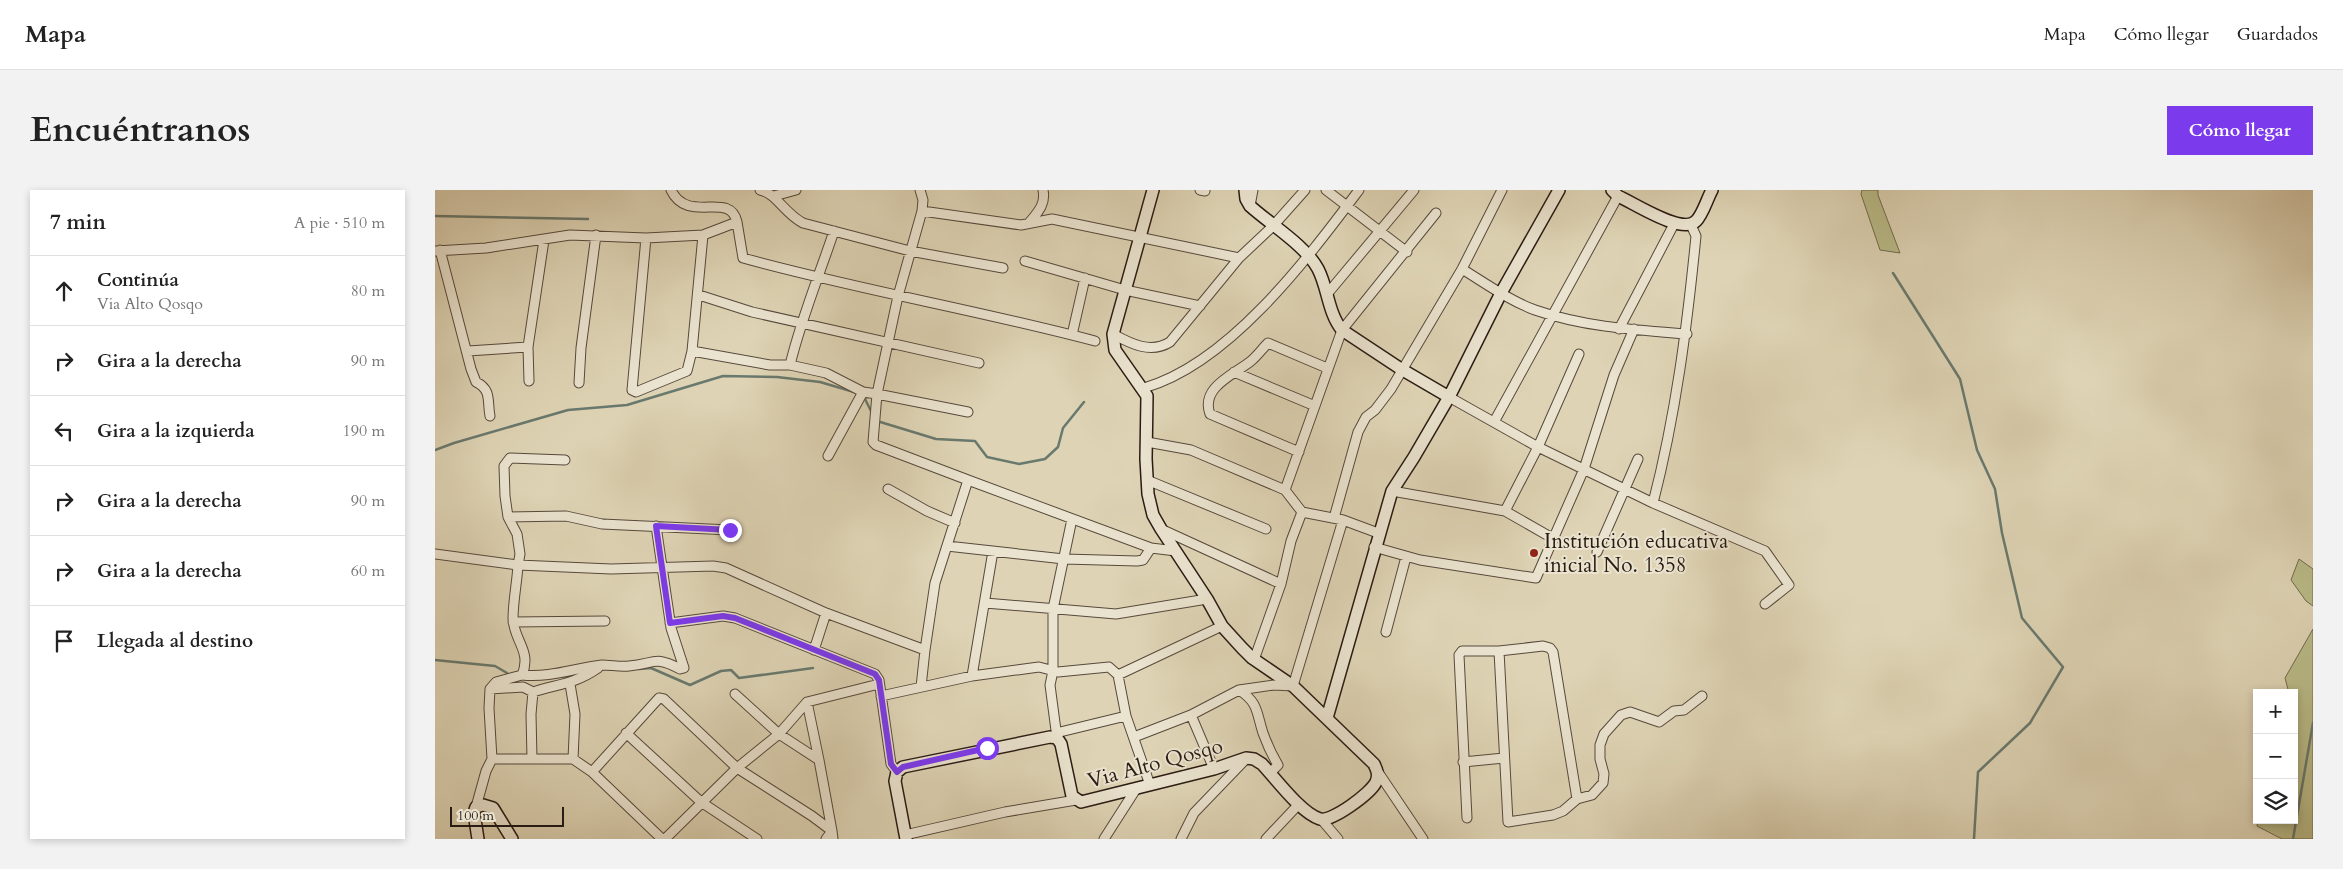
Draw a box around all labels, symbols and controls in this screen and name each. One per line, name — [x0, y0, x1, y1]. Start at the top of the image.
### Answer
text: Mapa — [25, 18, 86, 51]
text: Mapa — [2044, 22, 2086, 47]
text: Cómo llegar — [2114, 22, 2209, 47]
text: Guardados — [2237, 22, 2318, 47]
text: Encuéntranos — [30, 106, 251, 154]
button: Cómo llegar — [2167, 106, 2313, 155]
text: 7 min — [50, 208, 106, 237]
text: A pie · 510 m — [294, 212, 385, 234]
text: Continúa — [97, 267, 179, 293]
icon: ahead — [50, 277, 78, 305]
text: 80 m — [351, 280, 385, 302]
text: Via Alto Qosqo — [97, 293, 203, 315]
icon: right — [50, 347, 78, 375]
text: Gira a la derecha — [97, 348, 242, 374]
text: 90 m — [351, 350, 385, 372]
icon: left — [50, 417, 78, 445]
text: Gira a la izquierda — [97, 418, 255, 444]
text: 190 m — [343, 420, 385, 442]
icon: right — [50, 487, 78, 515]
text: Gira a la derecha — [97, 488, 242, 514]
text: 90 m — [351, 490, 385, 512]
route end — [719, 519, 742, 542]
place label: Institución educativa inicial No. 1358 — [1544, 527, 1728, 580]
marker: Institución educativa inicial No. 1358 — [1528, 547, 1540, 559]
icon: right — [50, 557, 78, 585]
text: Gira a la derecha — [97, 558, 242, 584]
text: 60 m — [351, 560, 385, 582]
icon: arrive — [50, 627, 78, 655]
text: Llegada al destino — [97, 628, 253, 654]
map controls — [2253, 689, 2298, 824]
button: + — [2253, 689, 2298, 734]
street label: Via Alto Qosqo — [1084, 731, 1226, 795]
button: − — [2253, 734, 2298, 779]
route start — [976, 737, 999, 760]
button: layers — [2253, 779, 2298, 824]
scale bar — [450, 804, 564, 827]
text: 100 m — [457, 806, 494, 825]

